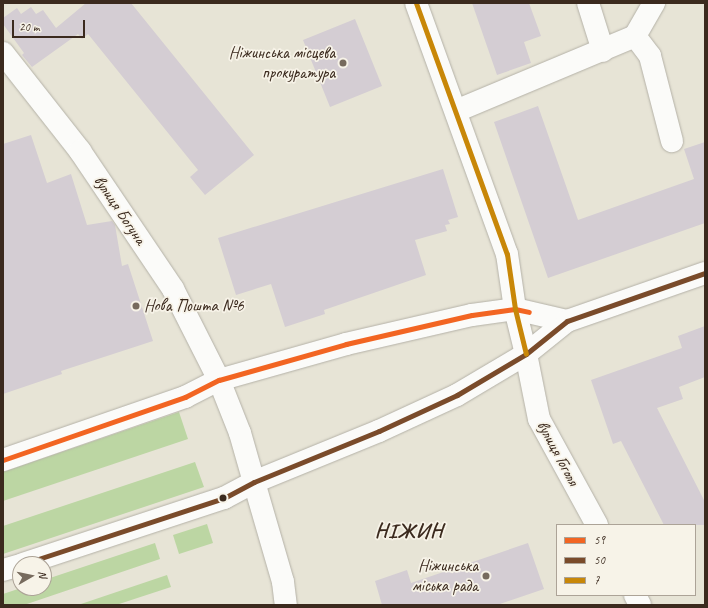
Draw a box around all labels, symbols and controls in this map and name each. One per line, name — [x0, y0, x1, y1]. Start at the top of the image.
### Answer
scale bar — [14, 12, 87, 38]
text: 20 m — [19, 19, 39, 35]
place label: Ніжинська місцева прокуратура — [229, 43, 335, 83]
marker: Ніжинська місцева прокуратура — [338, 58, 348, 68]
street label: вулиця Богуна — [89, 172, 151, 248]
place label: Нова Пошта №6 — [144, 296, 245, 316]
marker: Нова Пошта №6 — [131, 301, 141, 311]
street label: вулиця Гоголя — [532, 417, 584, 489]
unlabelled marker — [218, 493, 228, 503]
district label: НІЖИН — [374, 517, 444, 543]
legend — [556, 524, 696, 596]
text: 59 — [594, 532, 605, 548]
text: 50 — [594, 552, 605, 568]
north arrow — [12, 556, 52, 596]
place label: Ніжинська міська рада — [412, 556, 478, 596]
text: N — [35, 570, 50, 579]
marker: Ніжинська міська рада — [481, 571, 491, 581]
text: 7 — [594, 572, 599, 588]

